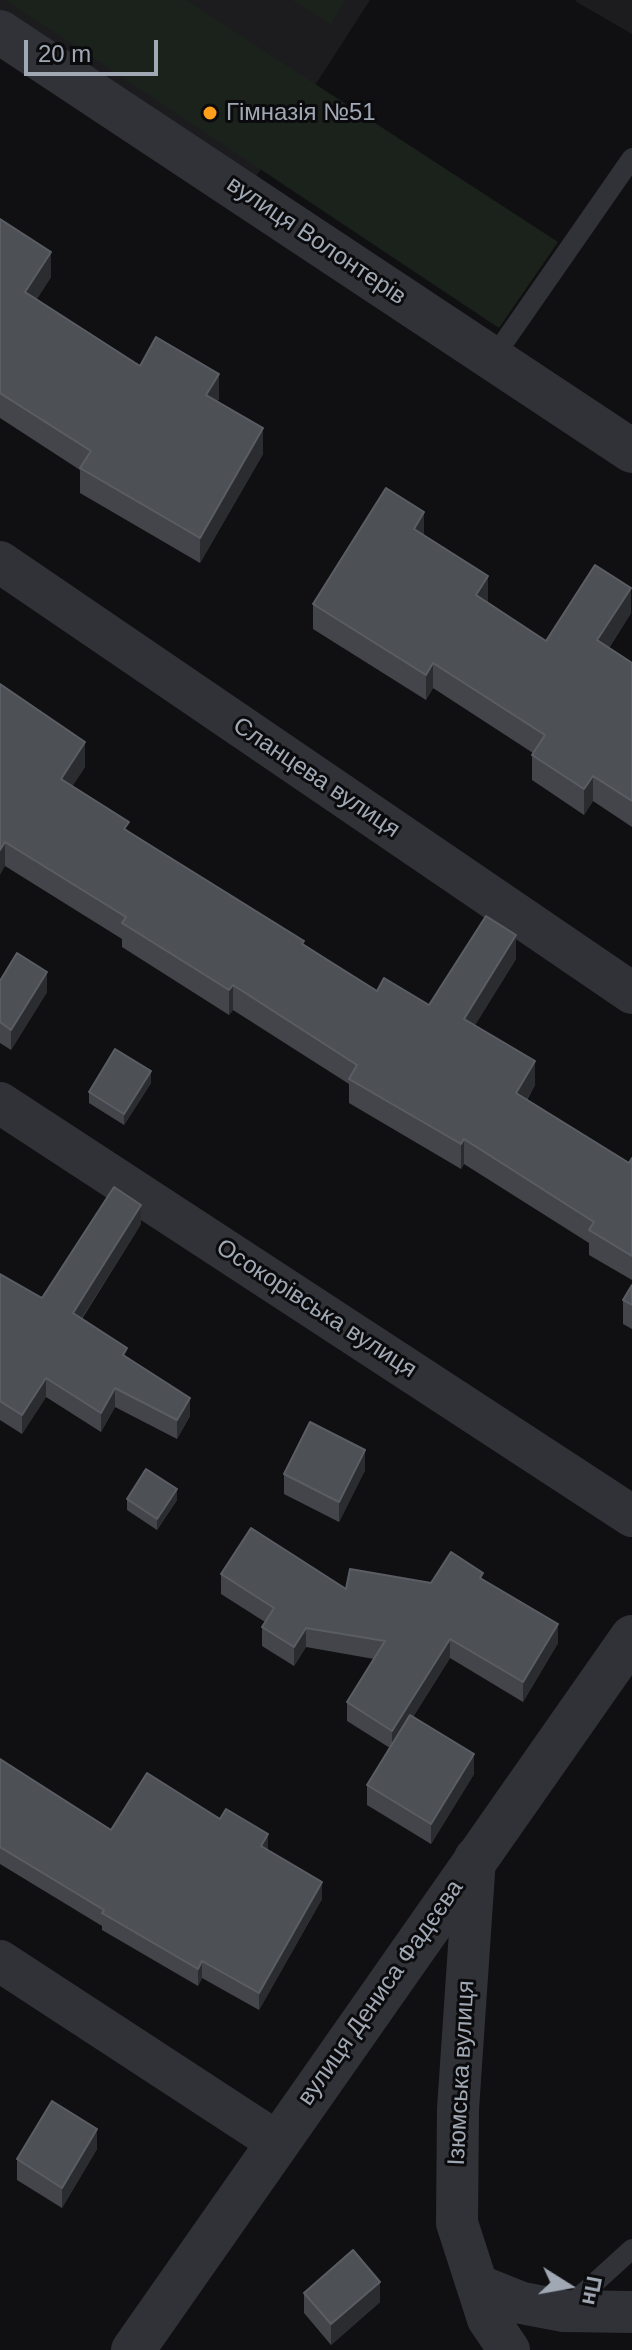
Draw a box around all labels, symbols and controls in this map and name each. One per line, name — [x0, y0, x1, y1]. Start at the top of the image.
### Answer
scale bar — [28, 24, 162, 74]
text: 20 m — [38, 40, 91, 67]
place label: Гімназія №51 — [226, 99, 376, 127]
marker: Гімназія №51 — [201, 104, 219, 122]
street label: вулиця Волонтерів — [221, 170, 411, 312]
street label: Сланцева вулиця — [227, 712, 405, 844]
street label: Осокорівська вулиця — [210, 1233, 422, 1385]
street label: вулиця Дениса Фадєєва — [292, 1875, 470, 2111]
street label: Ізюмська вулиця — [443, 1980, 481, 2166]
north arrow — [528, 2246, 608, 2326]
text: Пн — [577, 2274, 607, 2307]

